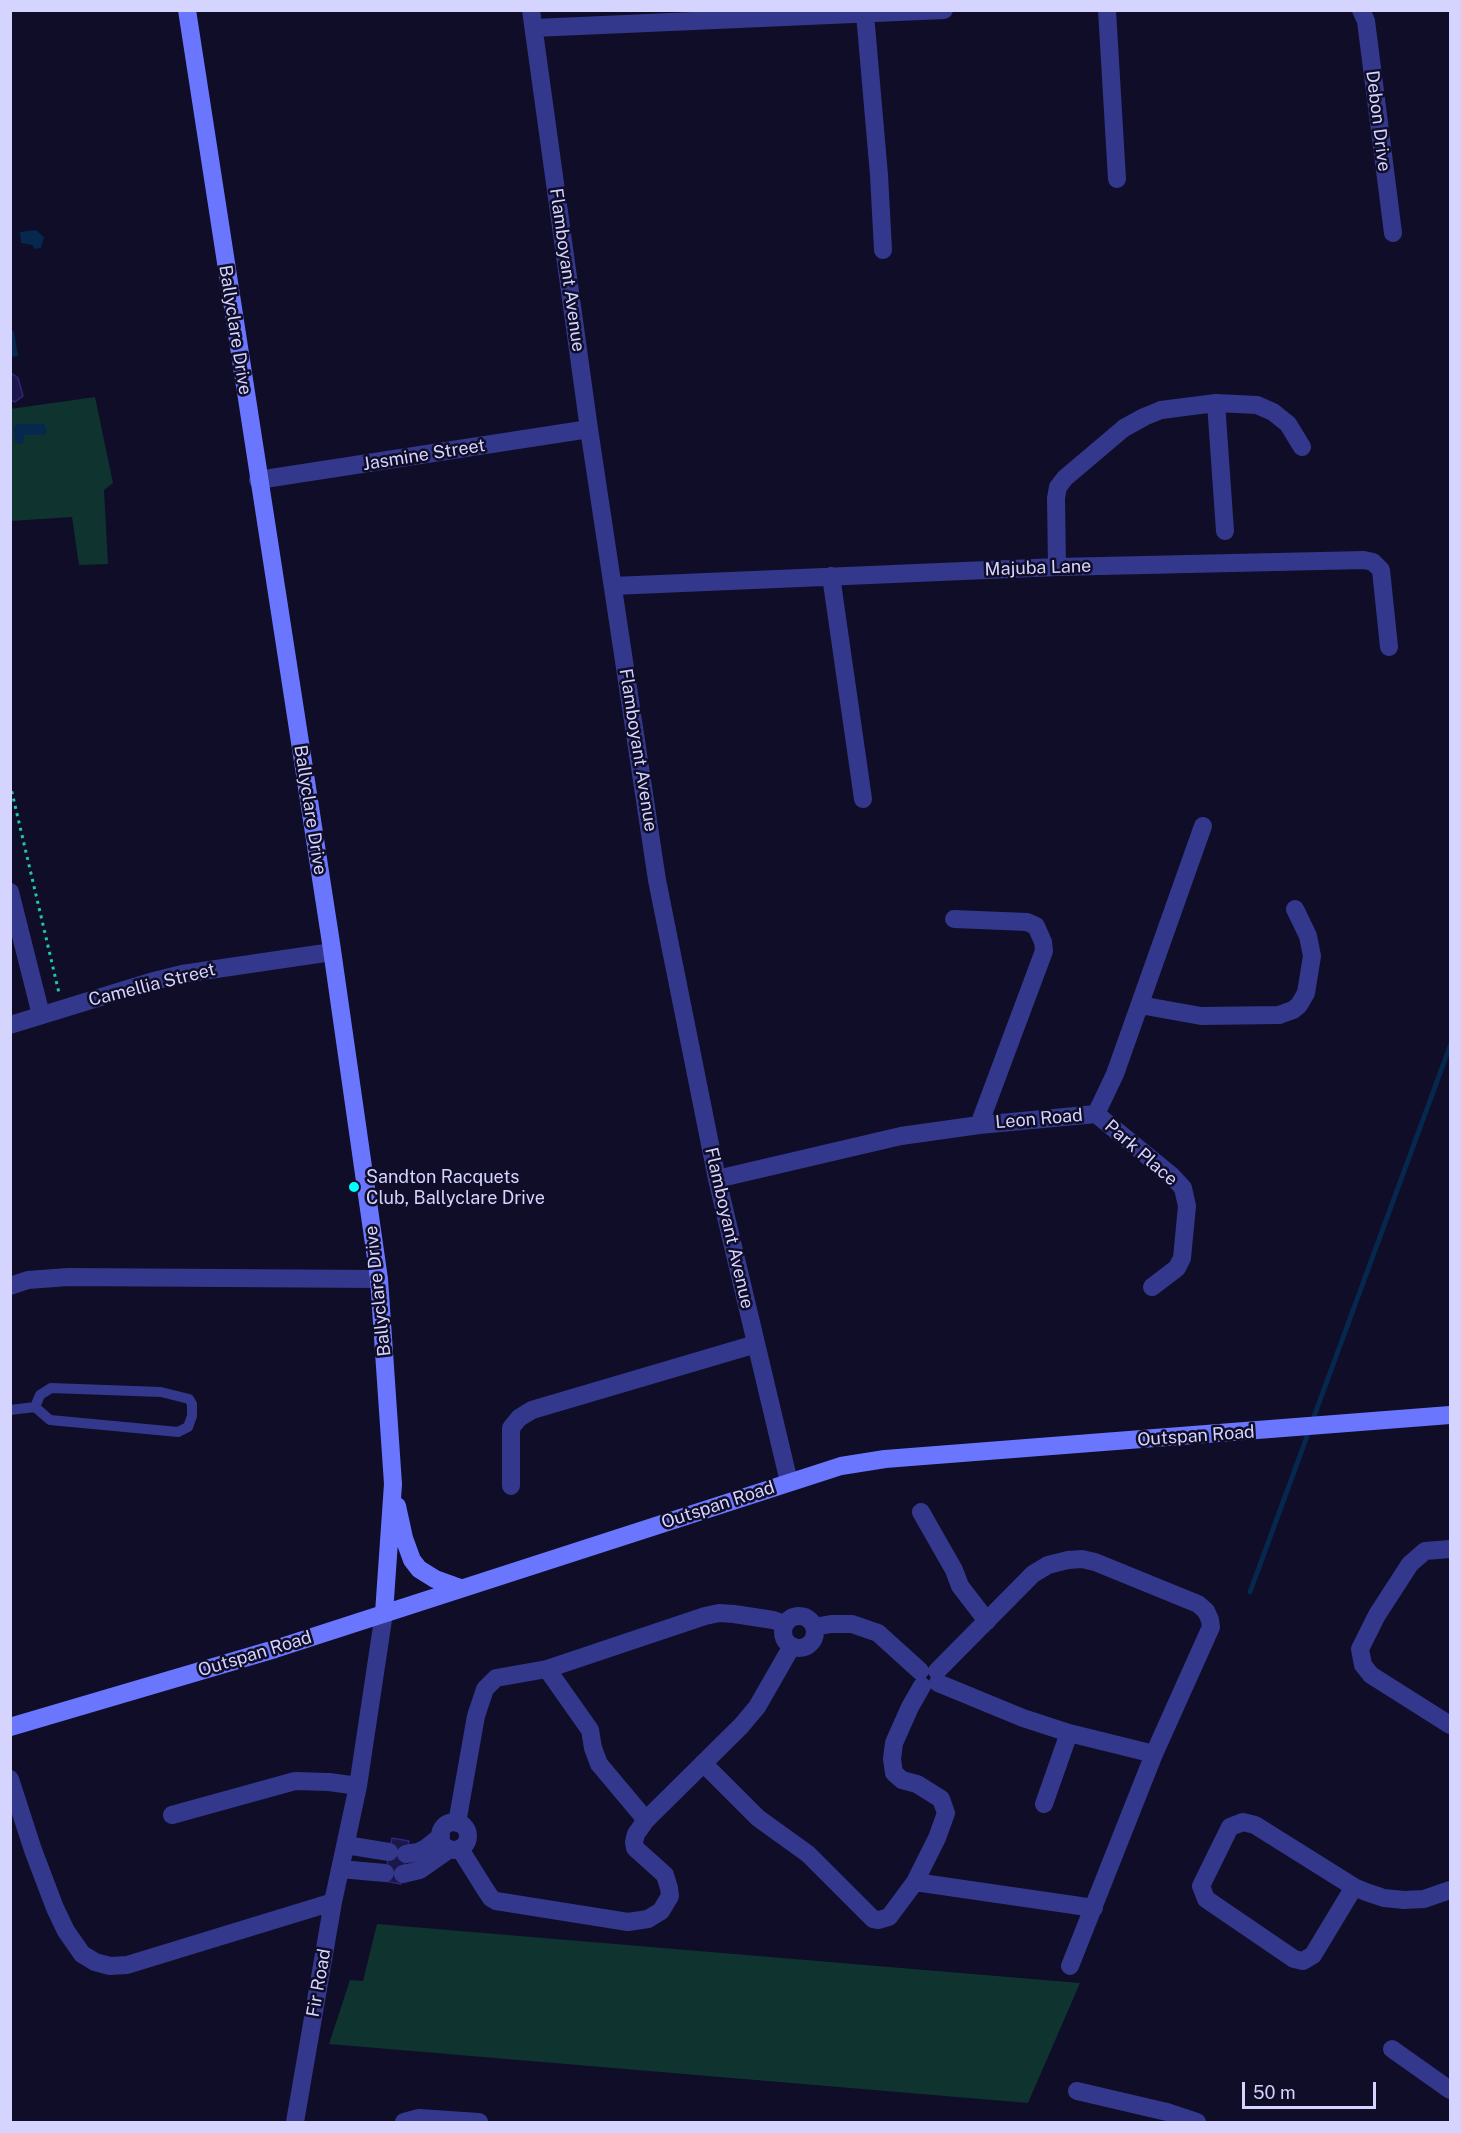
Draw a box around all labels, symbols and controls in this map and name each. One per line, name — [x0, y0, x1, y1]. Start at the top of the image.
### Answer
street label: Debon Drive — [1361, 69, 1395, 173]
street label: Flamboyant Avenue — [545, 187, 589, 353]
street label: Ballyclare Drive — [214, 263, 256, 397]
street label: Jasmine Street — [361, 435, 487, 475]
street label: Majuba Lane — [984, 555, 1092, 581]
street label: Flamboyant Avenue — [614, 667, 662, 833]
street label: Ballyclare Drive — [289, 743, 331, 877]
street label: Camellia Street — [86, 959, 218, 1011]
street label: Leon Road — [994, 1104, 1084, 1134]
street label: Park Place — [1100, 1116, 1182, 1190]
street label: Flamboyant Avenue — [700, 1145, 758, 1311]
place label: Sandton Racquets Club, Ballyclare Drive — [366, 1166, 545, 1208]
marker: Sandton Racquets Club, Ballyclare Drive — [347, 1180, 361, 1194]
street label: Ballyclare Drive — [360, 1225, 396, 1357]
street label: Outspan Road — [1137, 1421, 1255, 1451]
street label: Outspan Road — [659, 1477, 777, 1533]
street label: Outspan Road — [196, 1626, 314, 1682]
street label: Fir Road — [302, 1947, 336, 2019]
scale bar — [1245, 2070, 1378, 2108]
text: 50 m — [1253, 2082, 1296, 2103]

